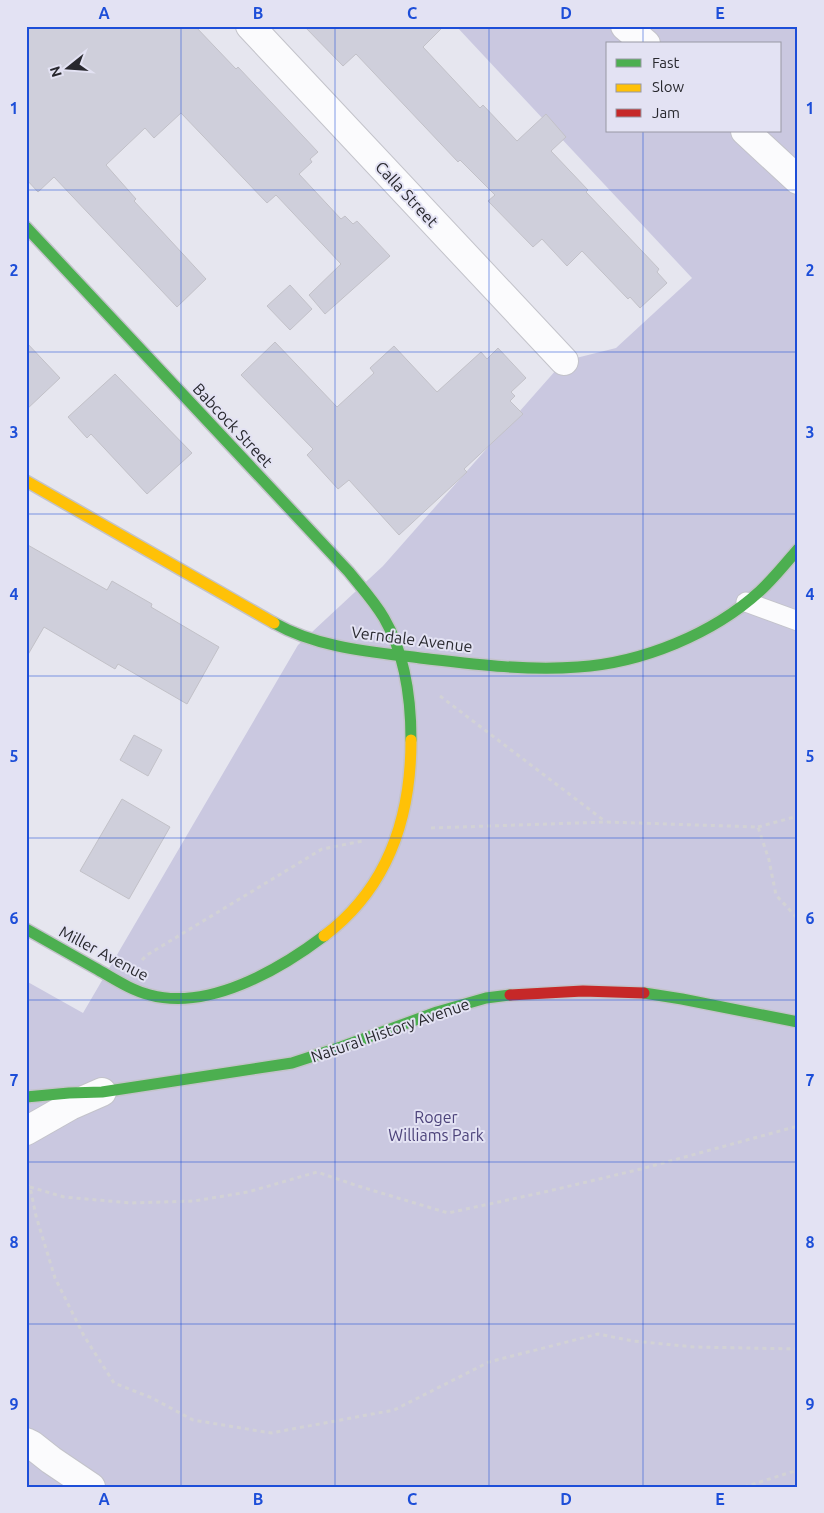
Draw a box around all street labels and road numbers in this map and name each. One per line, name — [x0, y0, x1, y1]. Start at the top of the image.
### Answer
street label: Calla Street — [372, 157, 442, 231]
street label: Babcock Street — [189, 379, 277, 471]
street label: Verndale Avenue — [350, 623, 474, 655]
street label: Miller Avenue — [56, 922, 152, 984]
street label: Natural History Avenue — [308, 994, 472, 1066]

